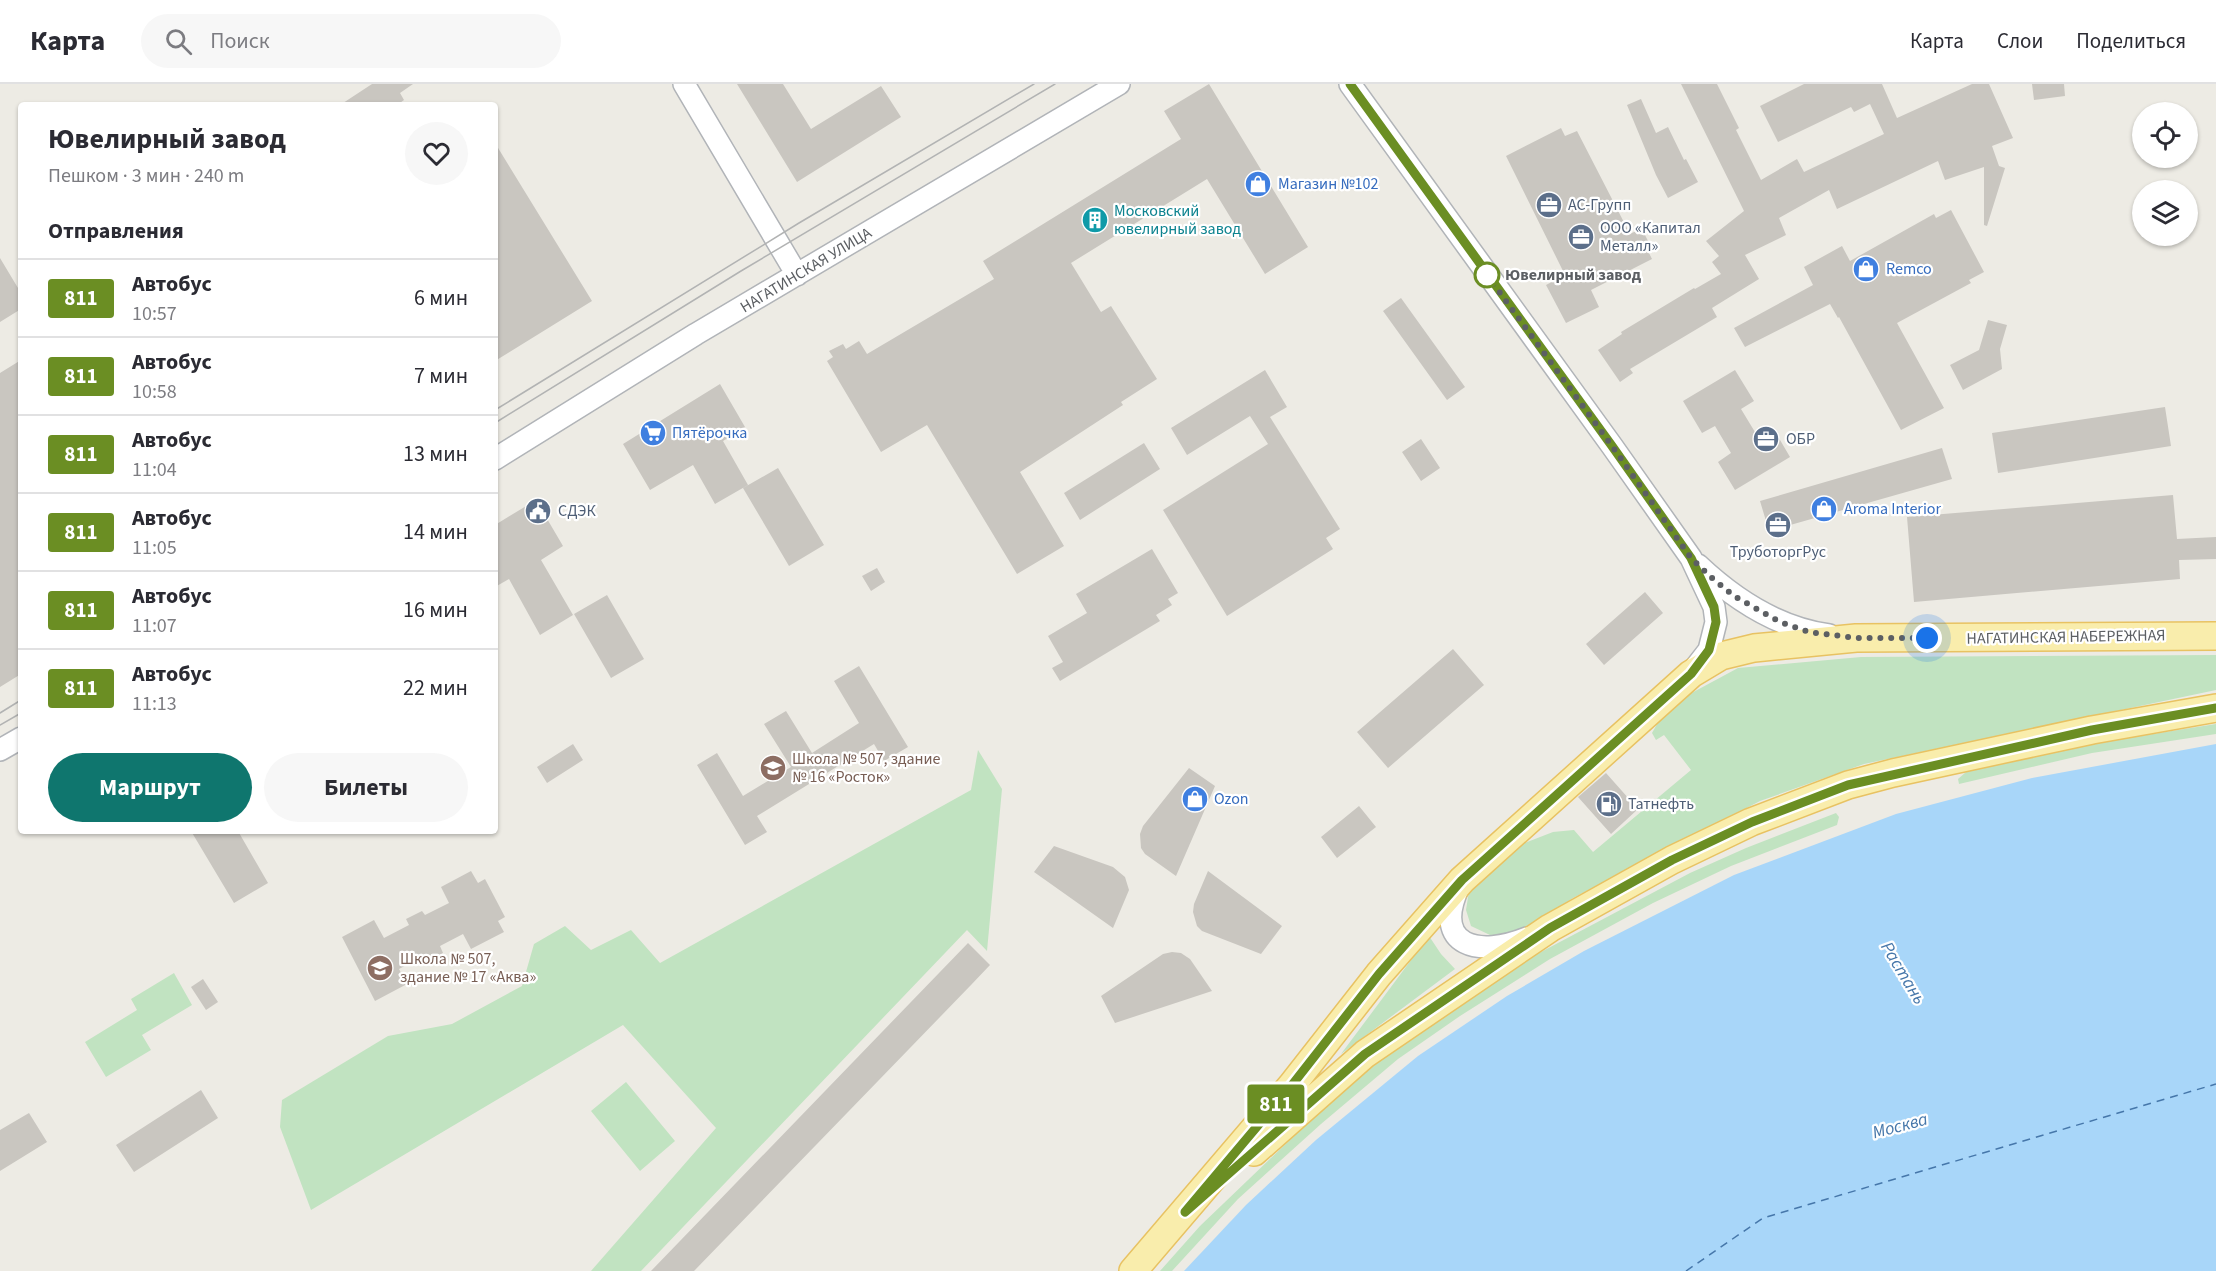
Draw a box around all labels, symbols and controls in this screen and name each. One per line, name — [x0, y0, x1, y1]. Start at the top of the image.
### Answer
search box — [141, 14, 561, 68]
text: Карта — [30, 21, 105, 61]
icon: search — [162, 25, 195, 58]
text: Поиск — [210, 25, 270, 57]
text: Карта — [1910, 26, 1964, 56]
text: Слои — [1997, 26, 2043, 56]
text: Поделиться — [2076, 26, 2186, 56]
map controls — [2132, 102, 2198, 246]
button: locate — [2132, 102, 2198, 168]
text: Ювелирный завод — [48, 119, 286, 159]
button: heart — [405, 122, 468, 185]
text: Пешком · 3 мин · 240 m — [48, 162, 244, 190]
shop icon: Магазин №102 — [1243, 169, 1273, 199]
place label: Магазин №102 — [1278, 173, 1379, 195]
button: layers — [2132, 180, 2198, 246]
office icon: АС-Групп — [1534, 190, 1564, 220]
place label: АС-Групп — [1568, 194, 1631, 216]
place label: Московский ювелирный завод — [1114, 200, 1241, 240]
building icon: Московский ювелирный завод — [1080, 205, 1110, 235]
text: Отправления — [48, 215, 184, 247]
place label: ООО «Капитал Металл» — [1600, 217, 1701, 257]
street label: НАГАТИНСКАЯ УЛИЦА — [736, 222, 876, 318]
office icon: ООО «Капитал Металл» — [1566, 222, 1596, 252]
shop icon: Remco — [1851, 254, 1881, 284]
place label: Remco — [1886, 258, 1932, 280]
marker: Ювелирный завод — [1474, 262, 1500, 288]
place label: Ювелирный завод — [1505, 264, 1642, 286]
text: Автобус — [132, 268, 212, 300]
text: 6 мин — [414, 282, 468, 314]
text: 811 — [64, 283, 98, 313]
text: 10:57 — [132, 300, 177, 328]
text: Автобус — [132, 346, 212, 378]
text: 7 мин — [414, 360, 468, 392]
text: 811 — [64, 361, 98, 391]
text: 10:58 — [132, 378, 177, 406]
supermarket icon: Пятёрочка — [638, 418, 668, 448]
place label: Пятёрочка — [672, 422, 747, 444]
text: Автобус — [132, 424, 212, 456]
office icon: ОБР — [1751, 424, 1781, 454]
place label: ОБР — [1786, 428, 1815, 450]
text: 13 мин — [403, 438, 468, 470]
text: 811 — [64, 439, 98, 469]
text: 11:04 — [132, 456, 177, 484]
shop icon: Aroma Interior — [1809, 494, 1839, 524]
public building icon: СДЭК — [523, 496, 553, 526]
place label: Aroma Interior — [1844, 498, 1942, 520]
place label: СДЭК — [558, 500, 596, 522]
text: Автобус — [132, 502, 212, 534]
office icon: ТруботоргРус — [1763, 510, 1793, 540]
text: 14 мин — [403, 516, 468, 548]
text: 811 — [64, 517, 98, 547]
text: 11:05 — [132, 534, 177, 562]
place label: ТруботоргРус — [1730, 541, 1826, 563]
text: Автобус — [132, 580, 212, 612]
text: 16 мин — [403, 594, 468, 626]
text: 811 — [64, 595, 98, 625]
text: 11:07 — [132, 612, 177, 640]
your location — [1912, 623, 1942, 653]
street label: НАГАТИНСКАЯ НАБЕРЕЖНАЯ — [1966, 624, 2166, 650]
text: Автобус — [132, 658, 212, 690]
text: 22 мин — [403, 672, 468, 704]
text: 811 — [64, 673, 98, 703]
text: 11:13 — [132, 690, 177, 718]
place label: Школа № 507, здание № 16 «Росток» — [792, 748, 941, 788]
button: Маршрут — [48, 753, 252, 822]
button: Билеты — [264, 753, 468, 822]
school or university icon: Школа № 507, здание № 16 «Росток» — [758, 753, 788, 783]
shop icon: Ozon — [1180, 784, 1210, 814]
place label: Ozon — [1214, 788, 1249, 810]
fuel station icon: Татнефть — [1594, 789, 1624, 819]
place label: Татнефть — [1628, 793, 1694, 815]
water label: Растань — [1874, 937, 1932, 1009]
place label: Школа № 507, здание № 17 «Аква» — [400, 948, 536, 988]
school or university icon: Школа № 507, здание № 17 «Аква» — [365, 953, 395, 983]
line badge: 811 — [1242, 1084, 1310, 1124]
text: 811 — [1259, 1089, 1293, 1119]
water label: Москва — [1869, 1107, 1931, 1145]

